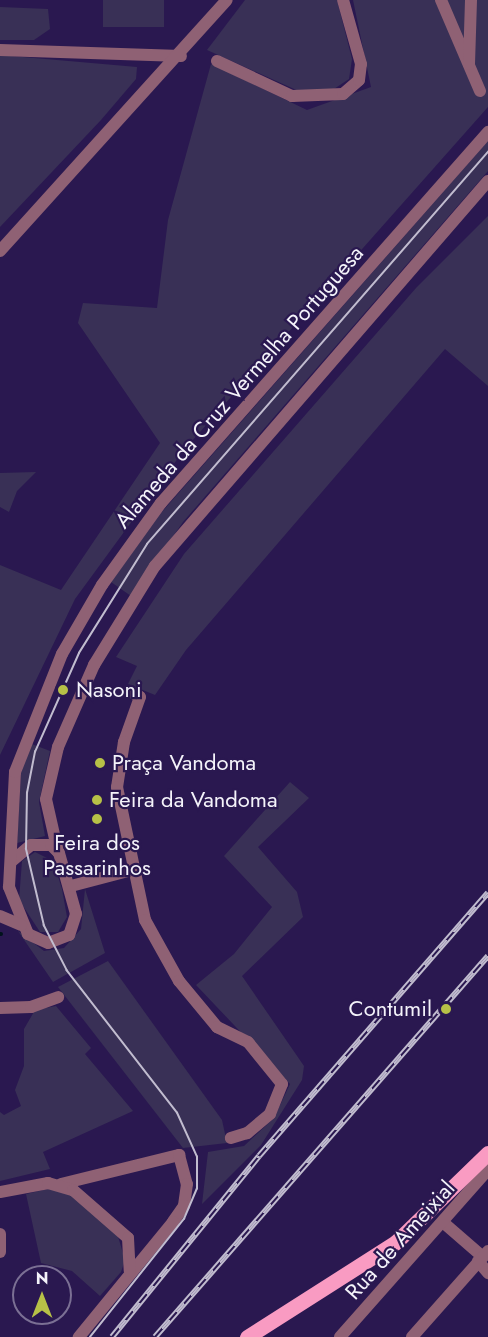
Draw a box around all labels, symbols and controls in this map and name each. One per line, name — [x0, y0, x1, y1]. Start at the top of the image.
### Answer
street label: Alameda da Cruz Vermelha Portuguesa — [109, 240, 369, 534]
place label: Nasoni — [76, 677, 142, 703]
marker: Nasoni — [54, 681, 72, 699]
place label: Praça Vandoma — [112, 750, 256, 776]
marker: Praça Vandoma — [93, 756, 107, 770]
place label: Feira da Vandoma — [109, 787, 278, 813]
marker: Feira da Vandoma — [90, 793, 104, 807]
marker: Feira dos Passarinhos — [90, 812, 104, 826]
place label: Feira dos Passarinhos — [43, 829, 151, 880]
place label: Contumil — [349, 996, 432, 1022]
marker: Contumil — [437, 1000, 455, 1018]
street label: Rua de Ameixial — [340, 1175, 460, 1305]
north arrow — [12, 1265, 72, 1325]
text: N — [36, 1267, 48, 1290]

